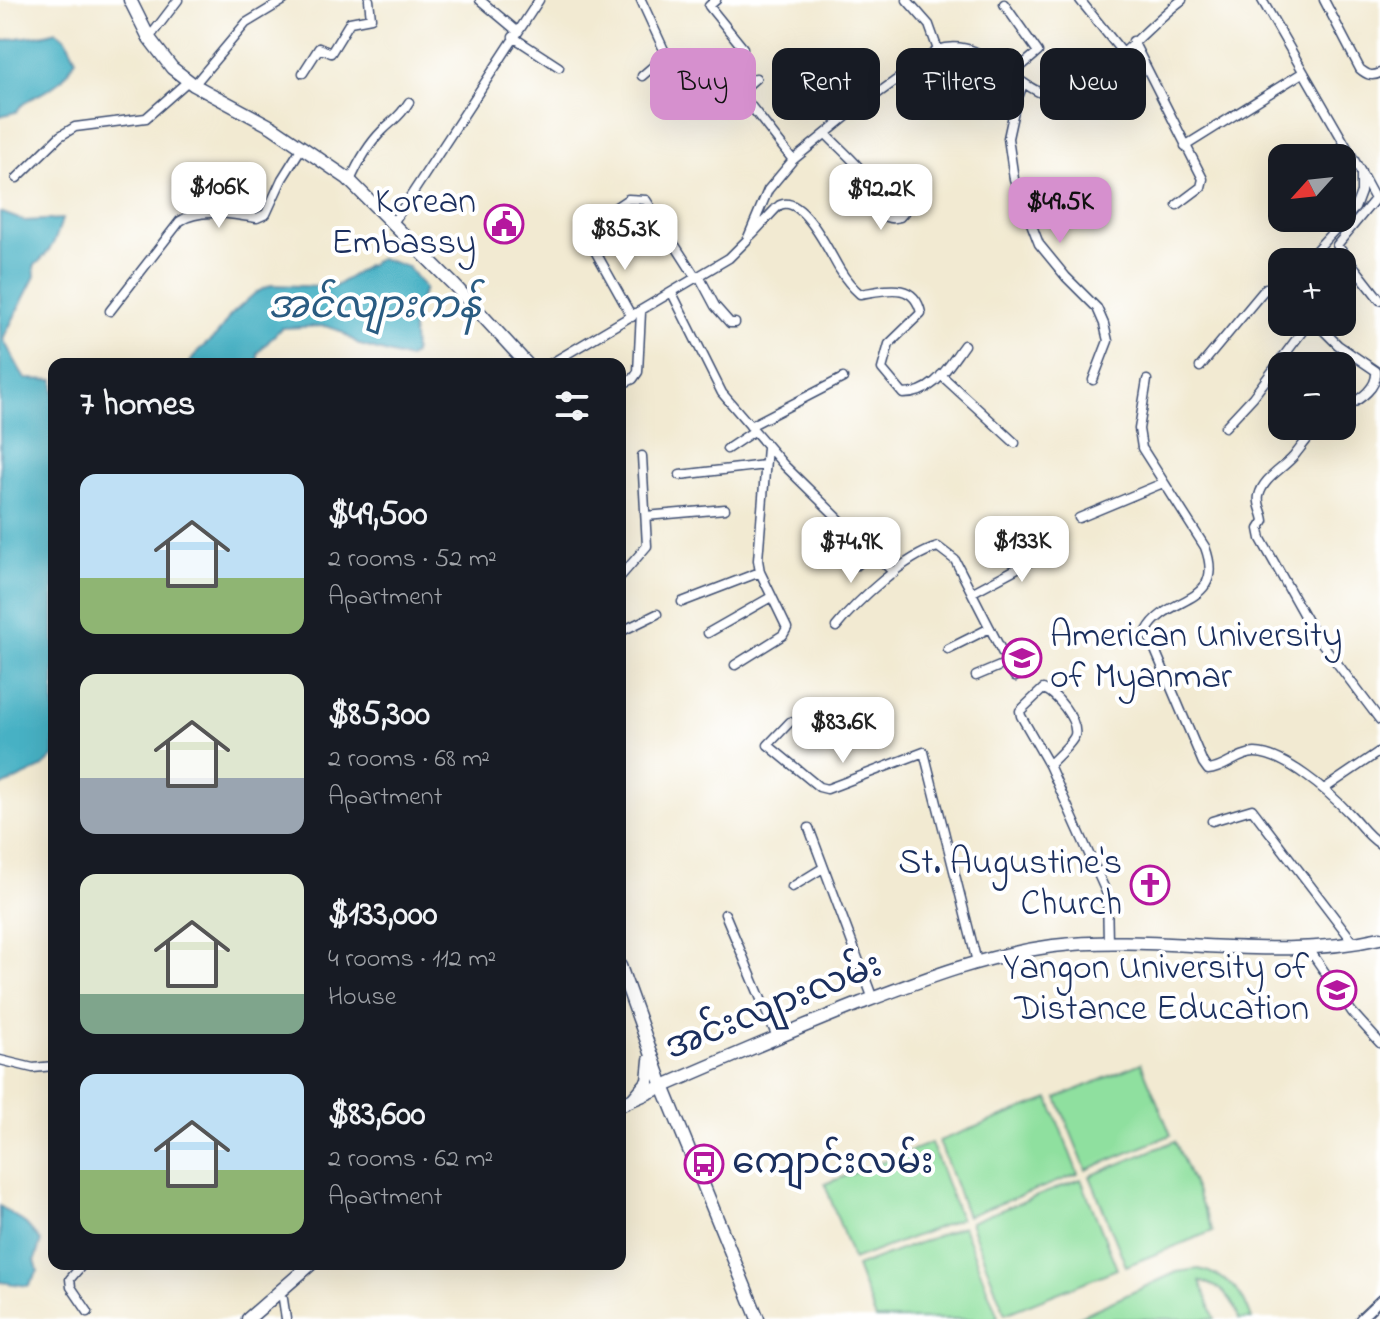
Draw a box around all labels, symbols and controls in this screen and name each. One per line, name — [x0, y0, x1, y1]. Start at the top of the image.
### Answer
chip: Buy — [650, 48, 756, 120]
chip: Rent — [772, 48, 880, 120]
chip: Filters — [896, 48, 1024, 120]
chip: New — [1040, 48, 1146, 120]
north arrow — [1268, 144, 1356, 232]
map controls — [1268, 144, 1356, 440]
pin: $106K — [163, 162, 275, 230]
pin: $92.2K — [816, 164, 946, 232]
text: $106K — [189, 169, 249, 207]
text: $92.2K — [847, 171, 915, 209]
place label: Korean Embassy — [331, 177, 476, 271]
pin: $49.5K — [995, 177, 1125, 245]
text: $49.5K — [1026, 184, 1094, 222]
public building icon: Korean Embassy — [483, 203, 525, 245]
pin: $85.3K — [560, 204, 690, 272]
text: $85.3K — [590, 211, 660, 249]
button: + — [1268, 248, 1356, 336]
water label: အင်လျားကန် — [268, 278, 486, 336]
button: − — [1268, 352, 1356, 440]
text: 7 homes — [80, 381, 195, 431]
icon: filters — [550, 384, 594, 428]
text: $49,500 — [328, 491, 427, 541]
icon: home — [144, 506, 240, 602]
pin: $133K — [966, 516, 1078, 584]
pin: $74.9K — [786, 517, 916, 585]
text: $133K — [993, 523, 1051, 561]
text: $74.9K — [820, 524, 882, 562]
text: 2 rooms · 52 m² — [328, 541, 497, 579]
text: Apartment — [328, 579, 442, 617]
place label: American University of Myanmar — [1050, 611, 1342, 705]
school or university icon: American University of Myanmar — [1001, 637, 1043, 679]
text: $85,300 — [328, 691, 430, 741]
pin: $83.6K — [778, 697, 908, 765]
text: $83.6K — [810, 704, 876, 742]
icon: home — [144, 706, 240, 802]
text: 2 rooms · 68 m² — [328, 741, 490, 779]
text: Apartment — [328, 779, 442, 817]
place label: St. Augustine's Church — [898, 838, 1122, 932]
church icon: St. Augustine's Church — [1129, 864, 1171, 906]
text: $133,000 — [328, 891, 437, 941]
icon: home — [144, 906, 240, 1002]
street label: အင်းလျားလမ်း — [657, 938, 891, 1076]
text: 4 rooms · 112 m² — [328, 941, 496, 979]
place label: Yangon University of Distance Education — [1003, 943, 1309, 1037]
school or university icon: Yangon University of Distance Education — [1316, 969, 1358, 1011]
text: House — [328, 979, 396, 1017]
text: $83,600 — [328, 1091, 426, 1141]
icon: home — [144, 1106, 240, 1202]
place label: ကျောင်းလမ်း — [732, 1136, 934, 1191]
text: 2 rooms · 62 m² — [328, 1141, 493, 1179]
bus stop icon: ကျောင်းလမ်း — [683, 1143, 725, 1185]
text: Apartment — [328, 1179, 442, 1217]

